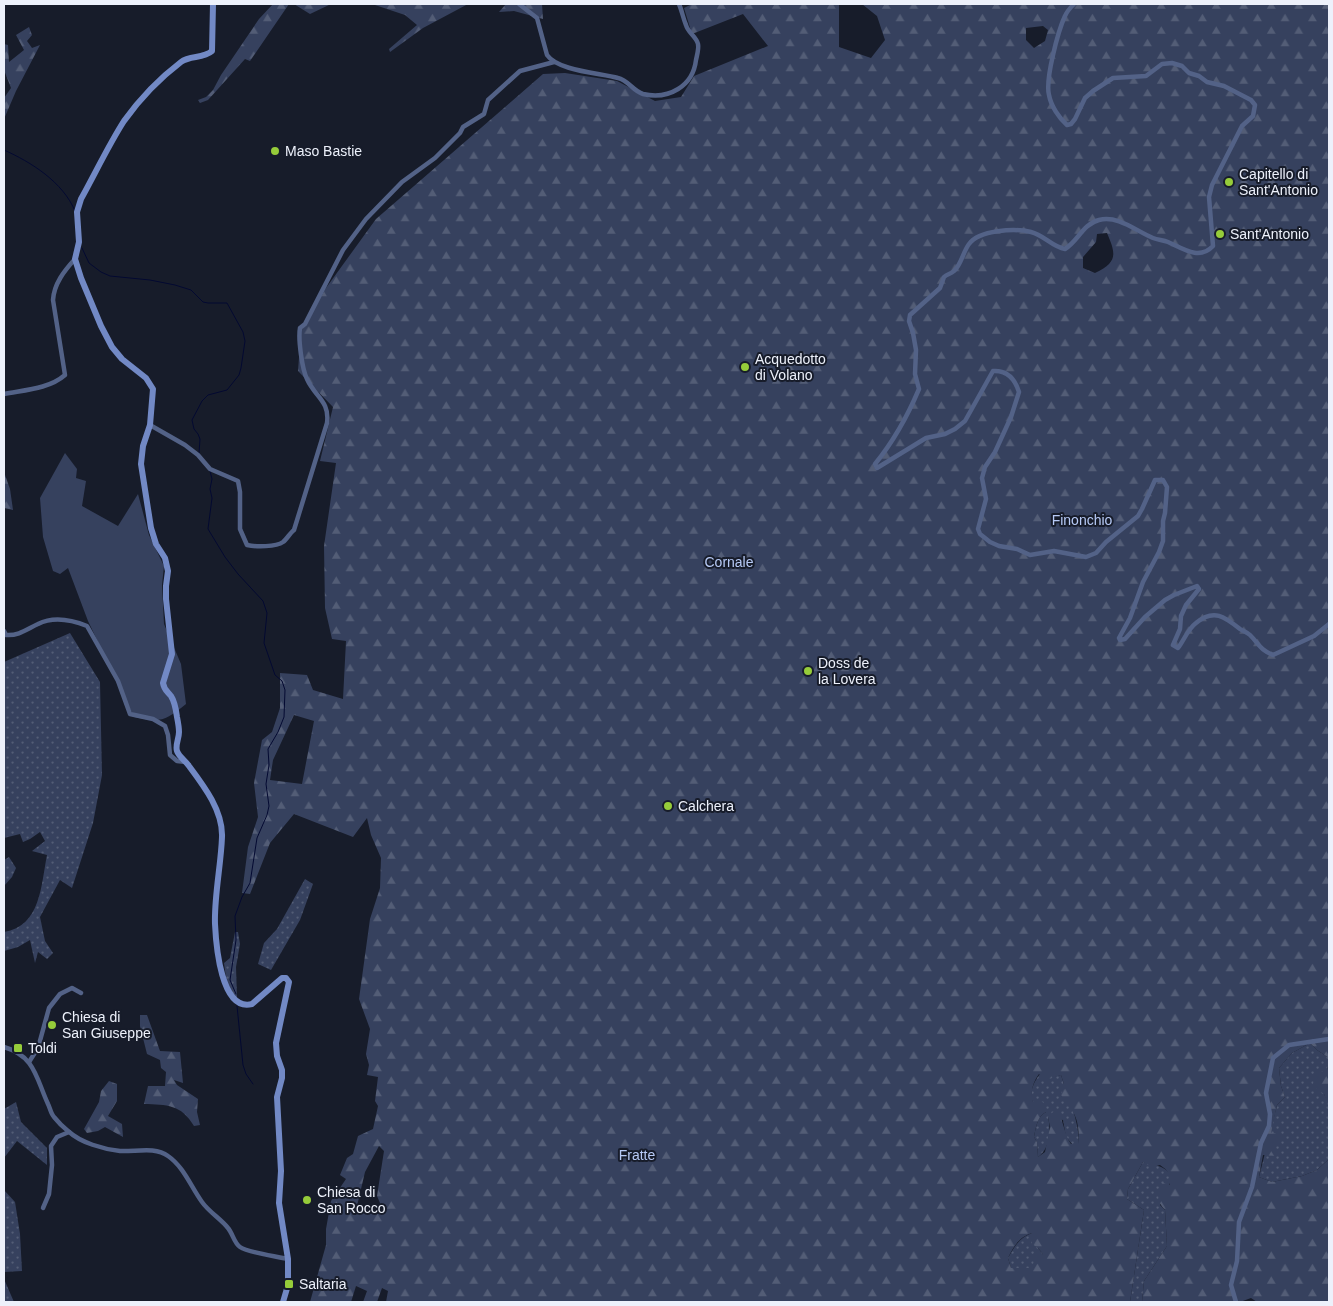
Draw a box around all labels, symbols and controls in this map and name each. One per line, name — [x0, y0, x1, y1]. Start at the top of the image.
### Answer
place label: Maso Bastie — [285, 143, 362, 159]
marker: Maso Bastie — [269, 145, 281, 157]
place label: Capitello di Sant'Antonio — [1239, 166, 1318, 198]
marker: Capitello di Sant'Antonio — [1223, 176, 1235, 188]
place label: Sant'Antonio — [1230, 226, 1309, 242]
marker: Sant'Antonio — [1214, 228, 1226, 240]
place label: Acquedotto di Volano — [755, 351, 826, 383]
marker: Acquedotto di Volano — [739, 361, 751, 373]
park label: Finonchio — [1052, 512, 1113, 528]
park label: Cornale — [704, 554, 754, 570]
place label: Doss de la Lovera — [818, 655, 876, 687]
marker: Doss de la Lovera — [802, 665, 814, 677]
place label: Calchera — [678, 798, 734, 814]
marker: Calchera — [662, 800, 674, 812]
place label: Chiesa di San Giuseppe — [62, 1009, 151, 1041]
marker: Chiesa di San Giuseppe — [46, 1019, 58, 1031]
place label: Toldi — [28, 1040, 57, 1056]
marker: Toldi — [12, 1042, 24, 1054]
park label: Fratte — [619, 1147, 655, 1163]
place label: Chiesa di San Rocco — [317, 1184, 386, 1216]
marker: Chiesa di San Rocco — [301, 1194, 313, 1206]
place label: Saltaria — [299, 1276, 347, 1292]
marker: Saltaria — [283, 1278, 295, 1290]

